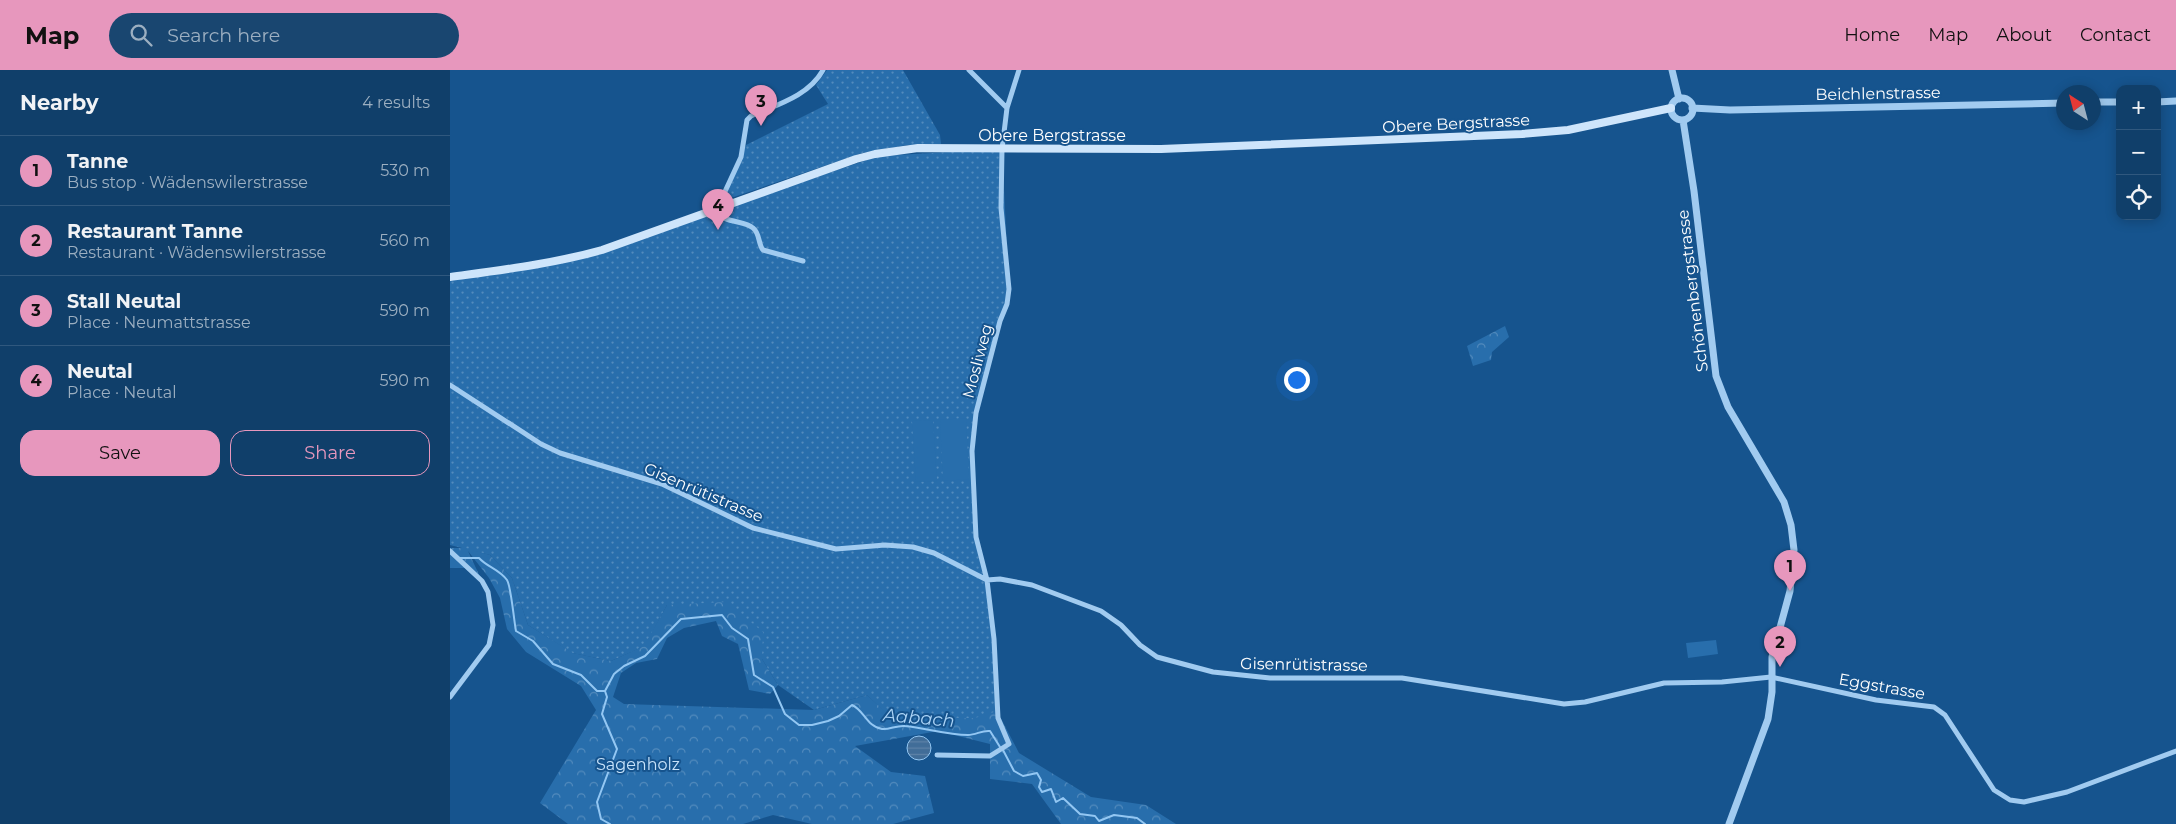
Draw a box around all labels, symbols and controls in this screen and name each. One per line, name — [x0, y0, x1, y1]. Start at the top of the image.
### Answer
search box — [109, 13, 459, 58]
text: Map — [25, 21, 79, 50]
icon: search — [127, 21, 155, 49]
text: Search here — [167, 24, 280, 47]
text: Home — [1844, 24, 1900, 46]
text: Map — [1928, 24, 1968, 46]
text: About — [1996, 24, 2052, 46]
text: Contact — [2080, 24, 2151, 46]
street label: Beichlenstrasse — [1815, 83, 1941, 104]
pin: 3 — [745, 85, 777, 126]
north arrow — [2056, 85, 2101, 130]
map controls — [2116, 85, 2161, 220]
button: + — [2116, 85, 2161, 130]
text: Nearby — [20, 90, 99, 115]
text: 4 results — [362, 93, 430, 112]
street label: Obere Bergstrasse — [1382, 110, 1530, 137]
street label: Obere Bergstrasse — [978, 126, 1126, 145]
button: − — [2116, 130, 2161, 175]
text: Tanne — [67, 150, 128, 173]
text: 1 — [33, 161, 39, 180]
text: 530 m — [380, 161, 430, 180]
text: Bus stop · Wädenswilerstrasse — [67, 173, 308, 192]
button: locate — [2116, 175, 2161, 220]
pin: 4 — [702, 189, 734, 230]
street label: Schönenbergstrasse — [1673, 209, 1712, 373]
text: Restaurant Tanne — [67, 220, 243, 243]
text: 2 — [31, 231, 41, 250]
text: 560 m — [379, 231, 430, 250]
text: Restaurant · Wädenswilerstrasse — [67, 243, 326, 262]
text: Stall Neutal — [67, 290, 181, 313]
text: 3 — [31, 301, 41, 320]
text: 590 m — [379, 301, 430, 320]
text: Place · Neumattstrasse — [67, 313, 251, 332]
street label: Mosliweg — [958, 322, 997, 400]
text: Neutal — [67, 360, 133, 383]
your location — [1284, 367, 1310, 393]
text: 4 — [30, 371, 42, 390]
text: 590 m — [379, 371, 430, 390]
text: Place · Neutal — [67, 383, 177, 402]
button: Save — [20, 430, 220, 476]
button: Share — [230, 430, 430, 476]
street label: Gisenrütistrasse — [641, 459, 766, 526]
pin: 1 — [1774, 550, 1806, 591]
pin: 2 — [1764, 626, 1796, 667]
street label: Gisenrütistrasse — [1240, 654, 1368, 675]
street label: Eggstrasse — [1837, 670, 1927, 703]
water label: Aabach — [881, 704, 956, 732]
park label: Sagenholz — [596, 755, 680, 774]

